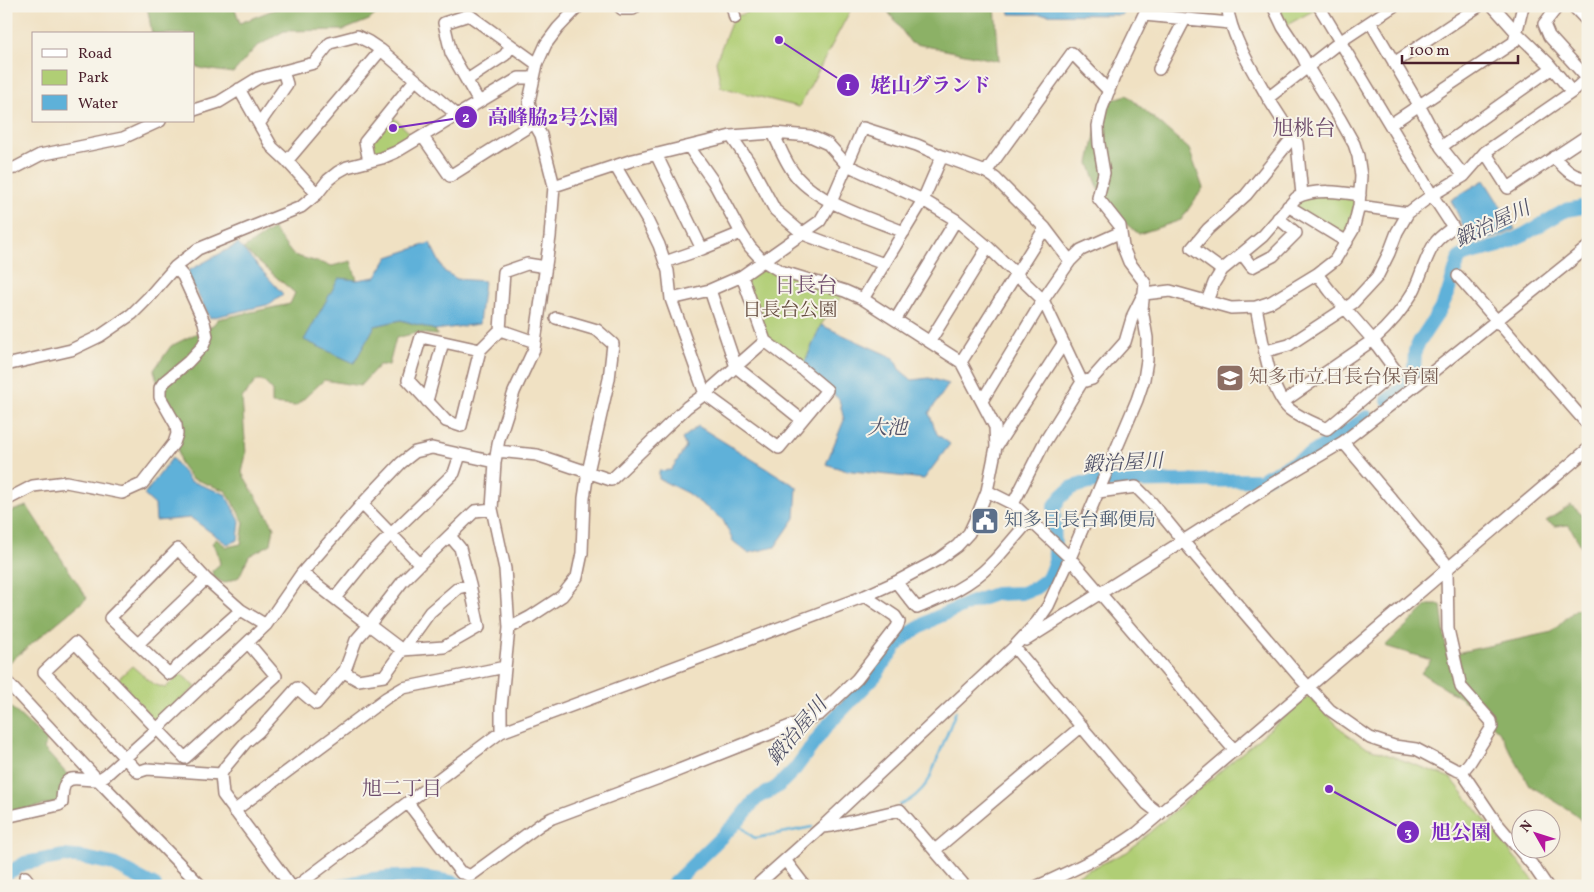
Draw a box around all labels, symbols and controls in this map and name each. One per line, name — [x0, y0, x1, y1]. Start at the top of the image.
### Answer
legend — [32, 32, 195, 122]
scale bar — [1402, 32, 1518, 64]
text: 100 m — [1409, 41, 1449, 62]
text: Road — [78, 44, 112, 65]
text: Park — [78, 68, 109, 89]
callout: 姥山グランド — [836, 68, 1001, 103]
text: 姥山グランド — [871, 73, 991, 101]
text: 1 — [845, 76, 851, 97]
text: Water — [78, 94, 118, 115]
callout: 高峰脇2号公園 — [453, 100, 629, 135]
text: 高峰脇2号公園 — [488, 105, 618, 133]
text: 2 — [462, 108, 470, 129]
district label: 旭桃台 — [1273, 115, 1336, 144]
water label: 鍛治屋川 — [1451, 195, 1537, 255]
district label: 日長台 — [775, 272, 838, 301]
park label: 日長台公園 — [742, 298, 838, 324]
school or university icon: 知多市立日長台保育園 — [1215, 363, 1245, 393]
place label: 知多市立日長台保育園 — [1249, 365, 1439, 391]
water label: 大池 — [867, 415, 909, 443]
water label: 鍛治屋川 — [1082, 448, 1166, 480]
public building icon: 知多日長台郵便局 — [970, 506, 1000, 536]
place label: 知多日長台郵便局 — [1004, 508, 1156, 534]
water label: 鍛治屋川 — [762, 691, 836, 772]
district label: 旭二丁目 — [362, 776, 442, 804]
north arrow — [1512, 810, 1562, 860]
callout: 旭公園 — [1396, 815, 1501, 850]
text: N — [1516, 817, 1538, 837]
text: 旭公園 — [1431, 820, 1491, 848]
text: 3 — [1404, 823, 1412, 844]

